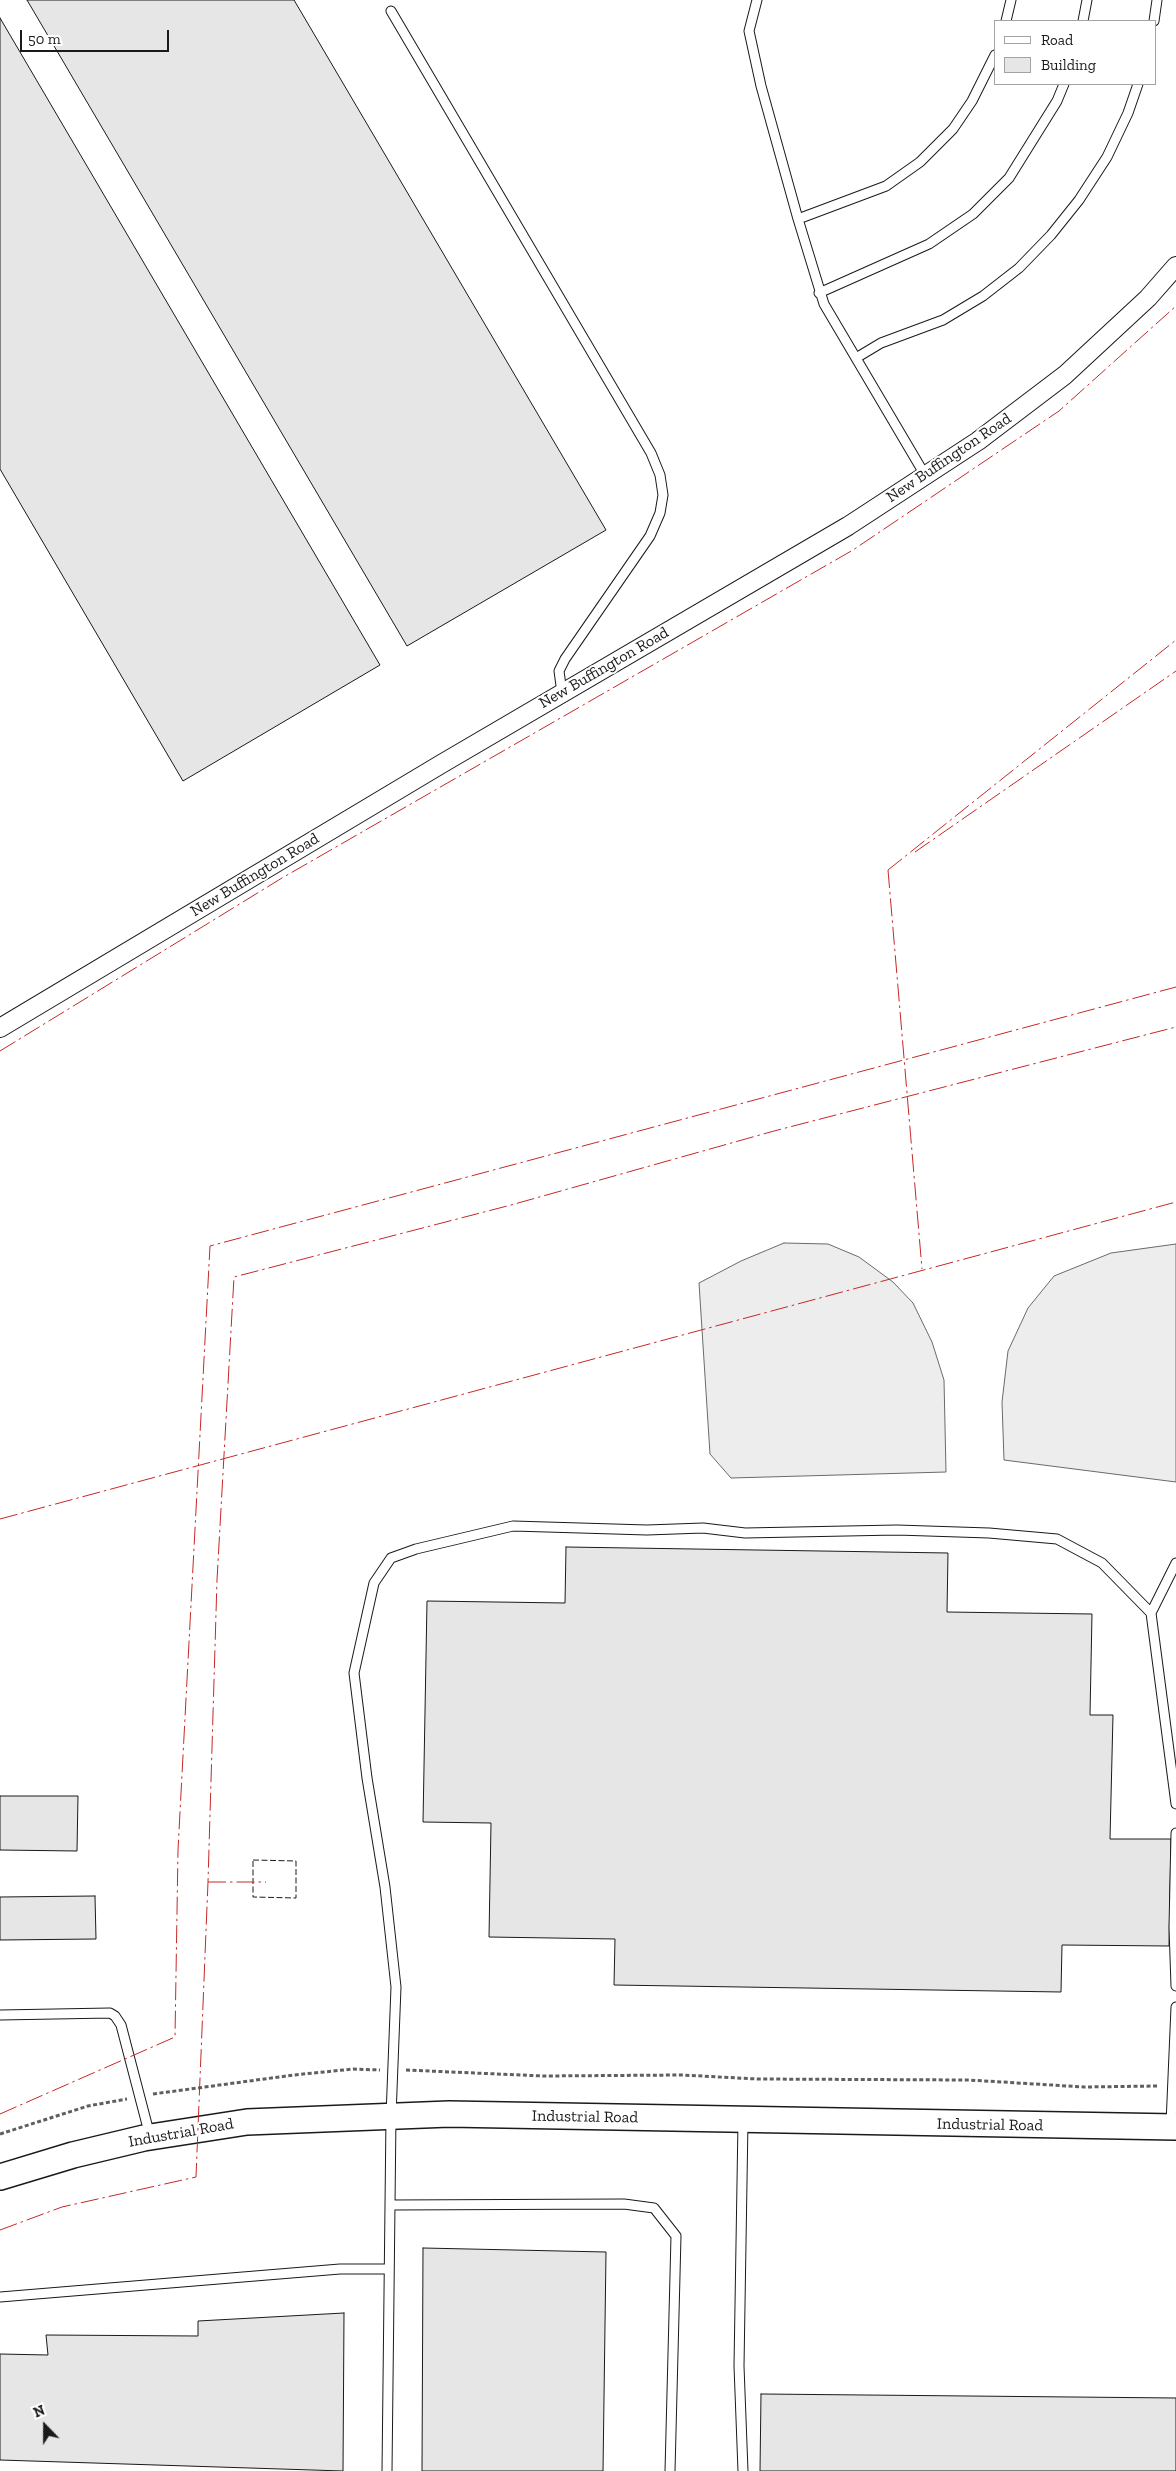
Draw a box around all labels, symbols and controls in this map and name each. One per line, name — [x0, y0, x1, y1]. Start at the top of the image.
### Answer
scale bar — [22, 20, 171, 52]
legend — [994, 20, 1156, 85]
text: 50 m — [28, 30, 61, 48]
text: Road — [1041, 31, 1073, 49]
text: Building — [1041, 56, 1096, 74]
street label: New Buffington Road — [883, 409, 1015, 507]
street label: New Buffington Road — [536, 623, 672, 713]
street label: New Buffington Road — [187, 829, 323, 921]
street label: Industrial Road — [532, 2106, 638, 2128]
street label: Industrial Road — [127, 2114, 235, 2152]
street label: Industrial Road — [937, 2114, 1043, 2136]
north arrow — [20, 2401, 70, 2451]
text: N — [31, 2402, 47, 2422]

